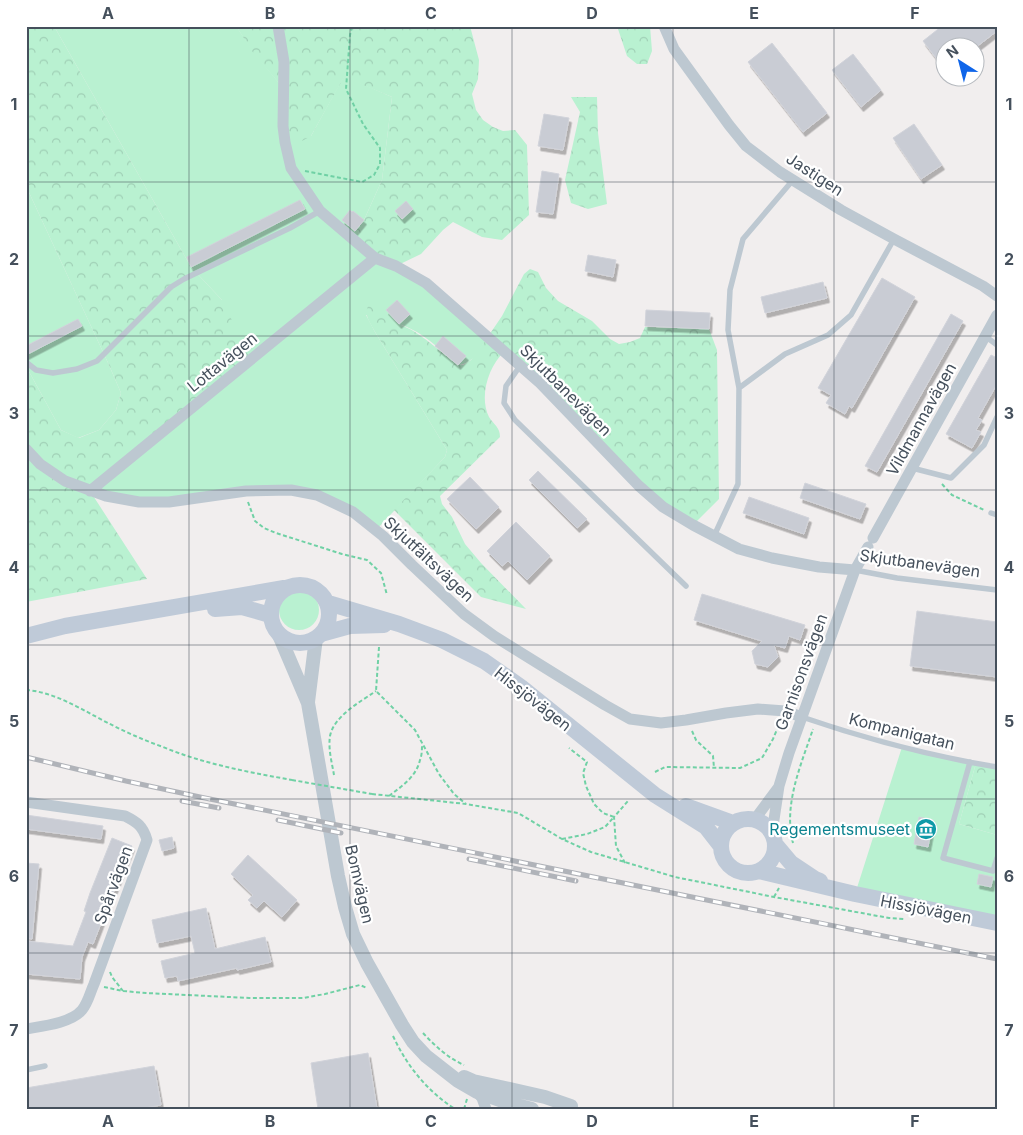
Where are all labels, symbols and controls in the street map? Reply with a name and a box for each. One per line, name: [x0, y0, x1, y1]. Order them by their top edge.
text: A: [102, 3, 114, 23]
text: B: [265, 3, 275, 23]
text: C: [425, 3, 437, 23]
text: D: [586, 3, 598, 23]
text: E: [749, 3, 759, 23]
text: F: [910, 3, 920, 23]
north arrow: [936, 38, 986, 88]
text: N: [943, 41, 961, 61]
text: 1: [11, 94, 17, 114]
text: 1: [1006, 94, 1012, 114]
street label: Jastigen: [783, 148, 847, 200]
text: 2: [9, 249, 19, 269]
text: 2: [1004, 249, 1014, 269]
street label: Lottavägen: [183, 328, 261, 396]
street label: Skjutbanevägen: [516, 340, 616, 440]
street label: Vildmannavägen: [882, 359, 960, 479]
text: 3: [9, 403, 19, 423]
text: 3: [1004, 403, 1014, 423]
street label: Skjutfältsvägen: [380, 512, 478, 606]
street label: Skjutbanevägen: [858, 545, 982, 581]
text: 4: [9, 557, 20, 577]
text: 4: [1004, 557, 1015, 577]
street label: Garnisonsvägen: [771, 611, 831, 733]
street label: Hissjövägen: [490, 663, 576, 735]
street label: Kompanigatan: [847, 708, 957, 754]
text: 5: [9, 711, 19, 731]
text: 5: [1004, 711, 1014, 731]
museum icon: Regementsmuseet: [914, 817, 938, 841]
place label: Regementsmuseet: [769, 819, 910, 839]
street label: Spårvägen: [90, 843, 136, 927]
street label: Bomvägen: [341, 843, 379, 925]
text: 6: [9, 866, 19, 886]
text: 6: [1004, 866, 1014, 886]
street label: Hissjövägen: [879, 890, 973, 928]
text: 7: [9, 1020, 19, 1040]
text: 7: [1004, 1020, 1014, 1040]
text: A: [102, 1111, 114, 1131]
text: B: [265, 1111, 275, 1131]
text: C: [425, 1111, 437, 1131]
text: D: [586, 1111, 598, 1131]
text: E: [749, 1111, 759, 1131]
text: F: [910, 1111, 920, 1131]

